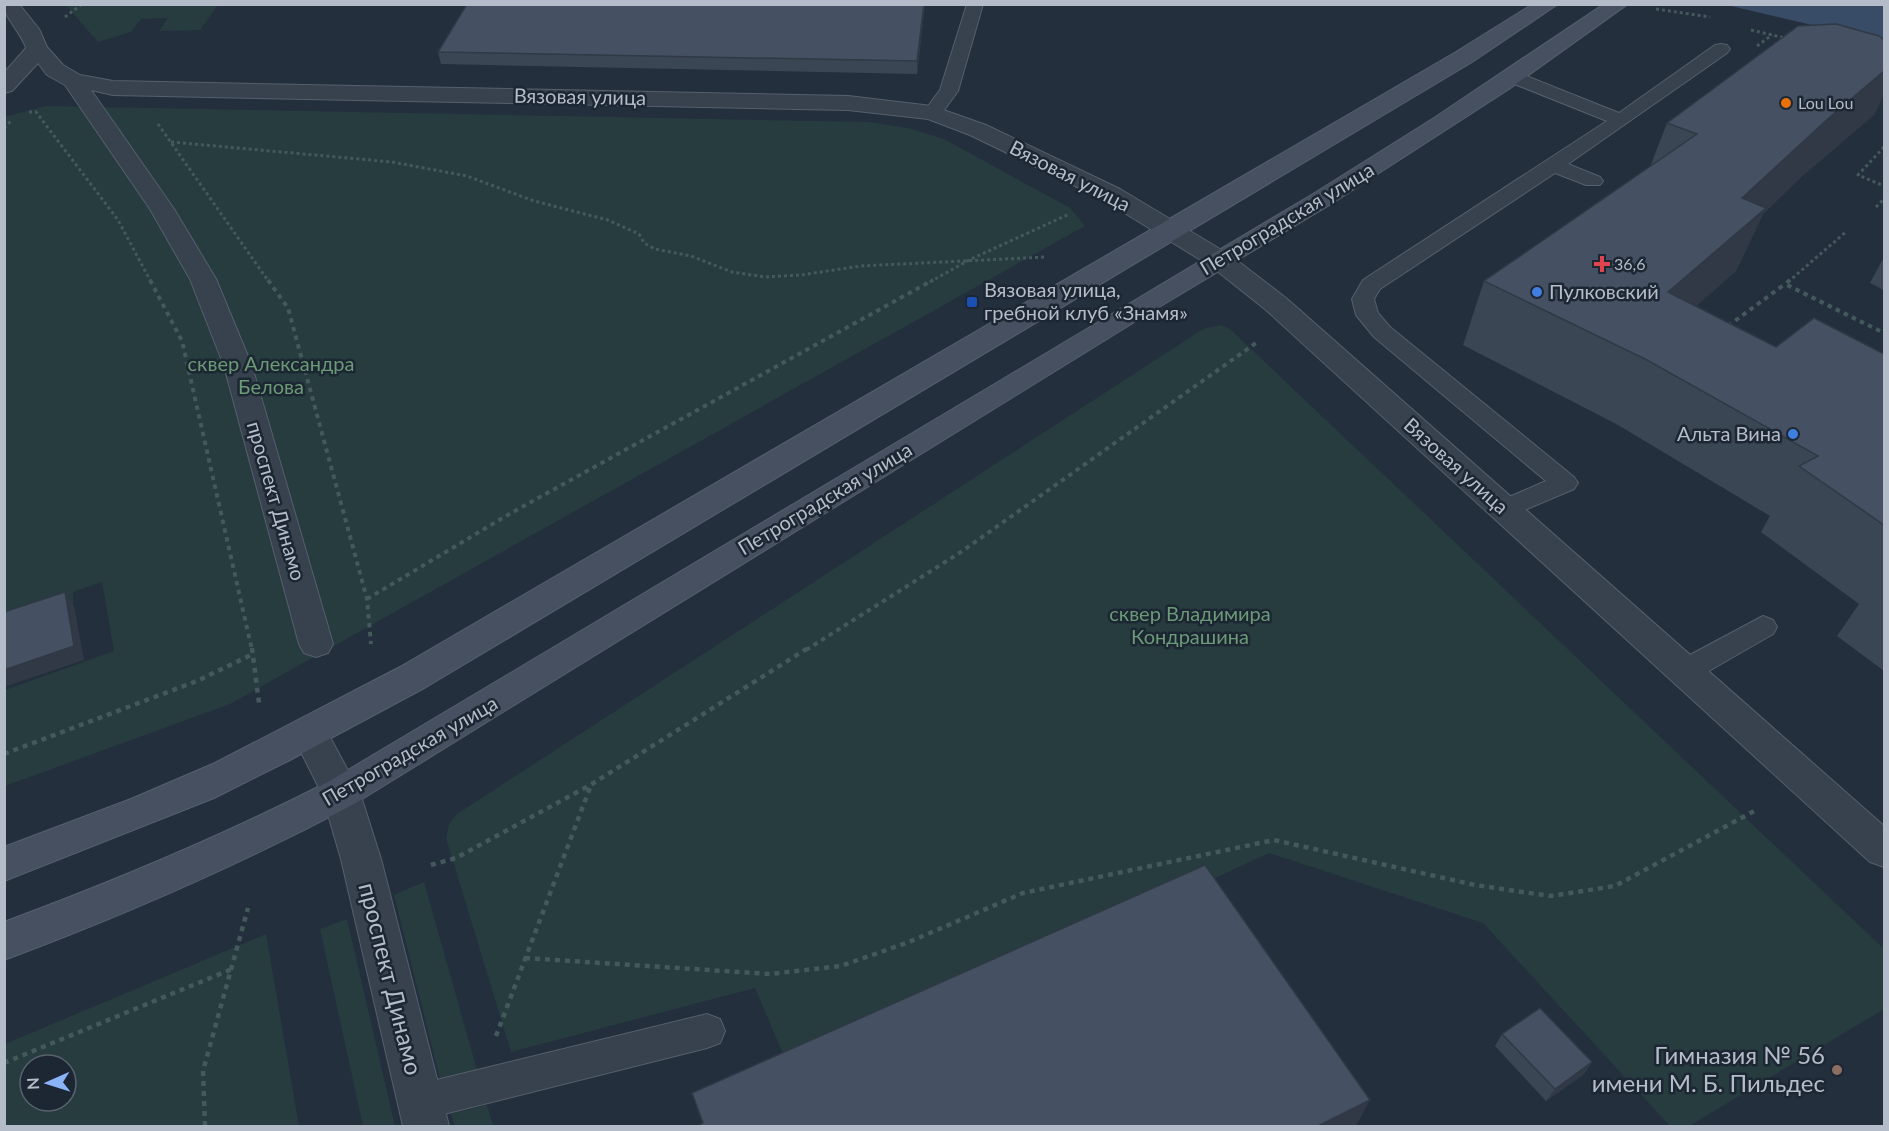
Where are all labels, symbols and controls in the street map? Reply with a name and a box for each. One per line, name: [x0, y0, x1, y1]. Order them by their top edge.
street label: Вязовая улица: [514, 83, 646, 109]
place label: Lou Lou: [1798, 93, 1853, 112]
marker: Lou Lou: [1779, 96, 1793, 110]
street label: Вязовая улица: [1006, 134, 1135, 216]
street label: Петроградская улица: [1195, 157, 1378, 280]
place label: 36,6: [1614, 254, 1645, 273]
marker: 36,6: [1595, 257, 1609, 271]
place label: Вязовая улица, гребной клуб «Знамя»: [984, 277, 1188, 324]
place label: Пулковский: [1549, 279, 1659, 303]
marker: Пулковский: [1530, 285, 1544, 299]
marker: Вязовая улица, гребной клуб «Знамя»: [965, 295, 979, 309]
park label: сквер Александра Белова: [188, 351, 354, 398]
street label: Вязовая улица: [1400, 412, 1514, 518]
street label: проспект Динамо: [243, 418, 311, 583]
place label: Альта Вина: [1677, 421, 1781, 445]
marker: Альта Вина: [1786, 427, 1800, 441]
street label: Петроградская улица: [733, 437, 916, 560]
park label: сквер Владимира Кондрашина: [1109, 601, 1271, 648]
street label: Петроградская улица: [318, 690, 501, 810]
street label: проспект Динамо: [354, 879, 429, 1078]
place label: Гимназия № 56 имени М. Б. Пильдес: [1592, 1040, 1825, 1097]
north arrow: [18, 1053, 78, 1113]
marker: Гимназия № 56 имени М. Б. Пильдес: [1830, 1063, 1844, 1077]
text: N: [23, 1077, 42, 1090]

